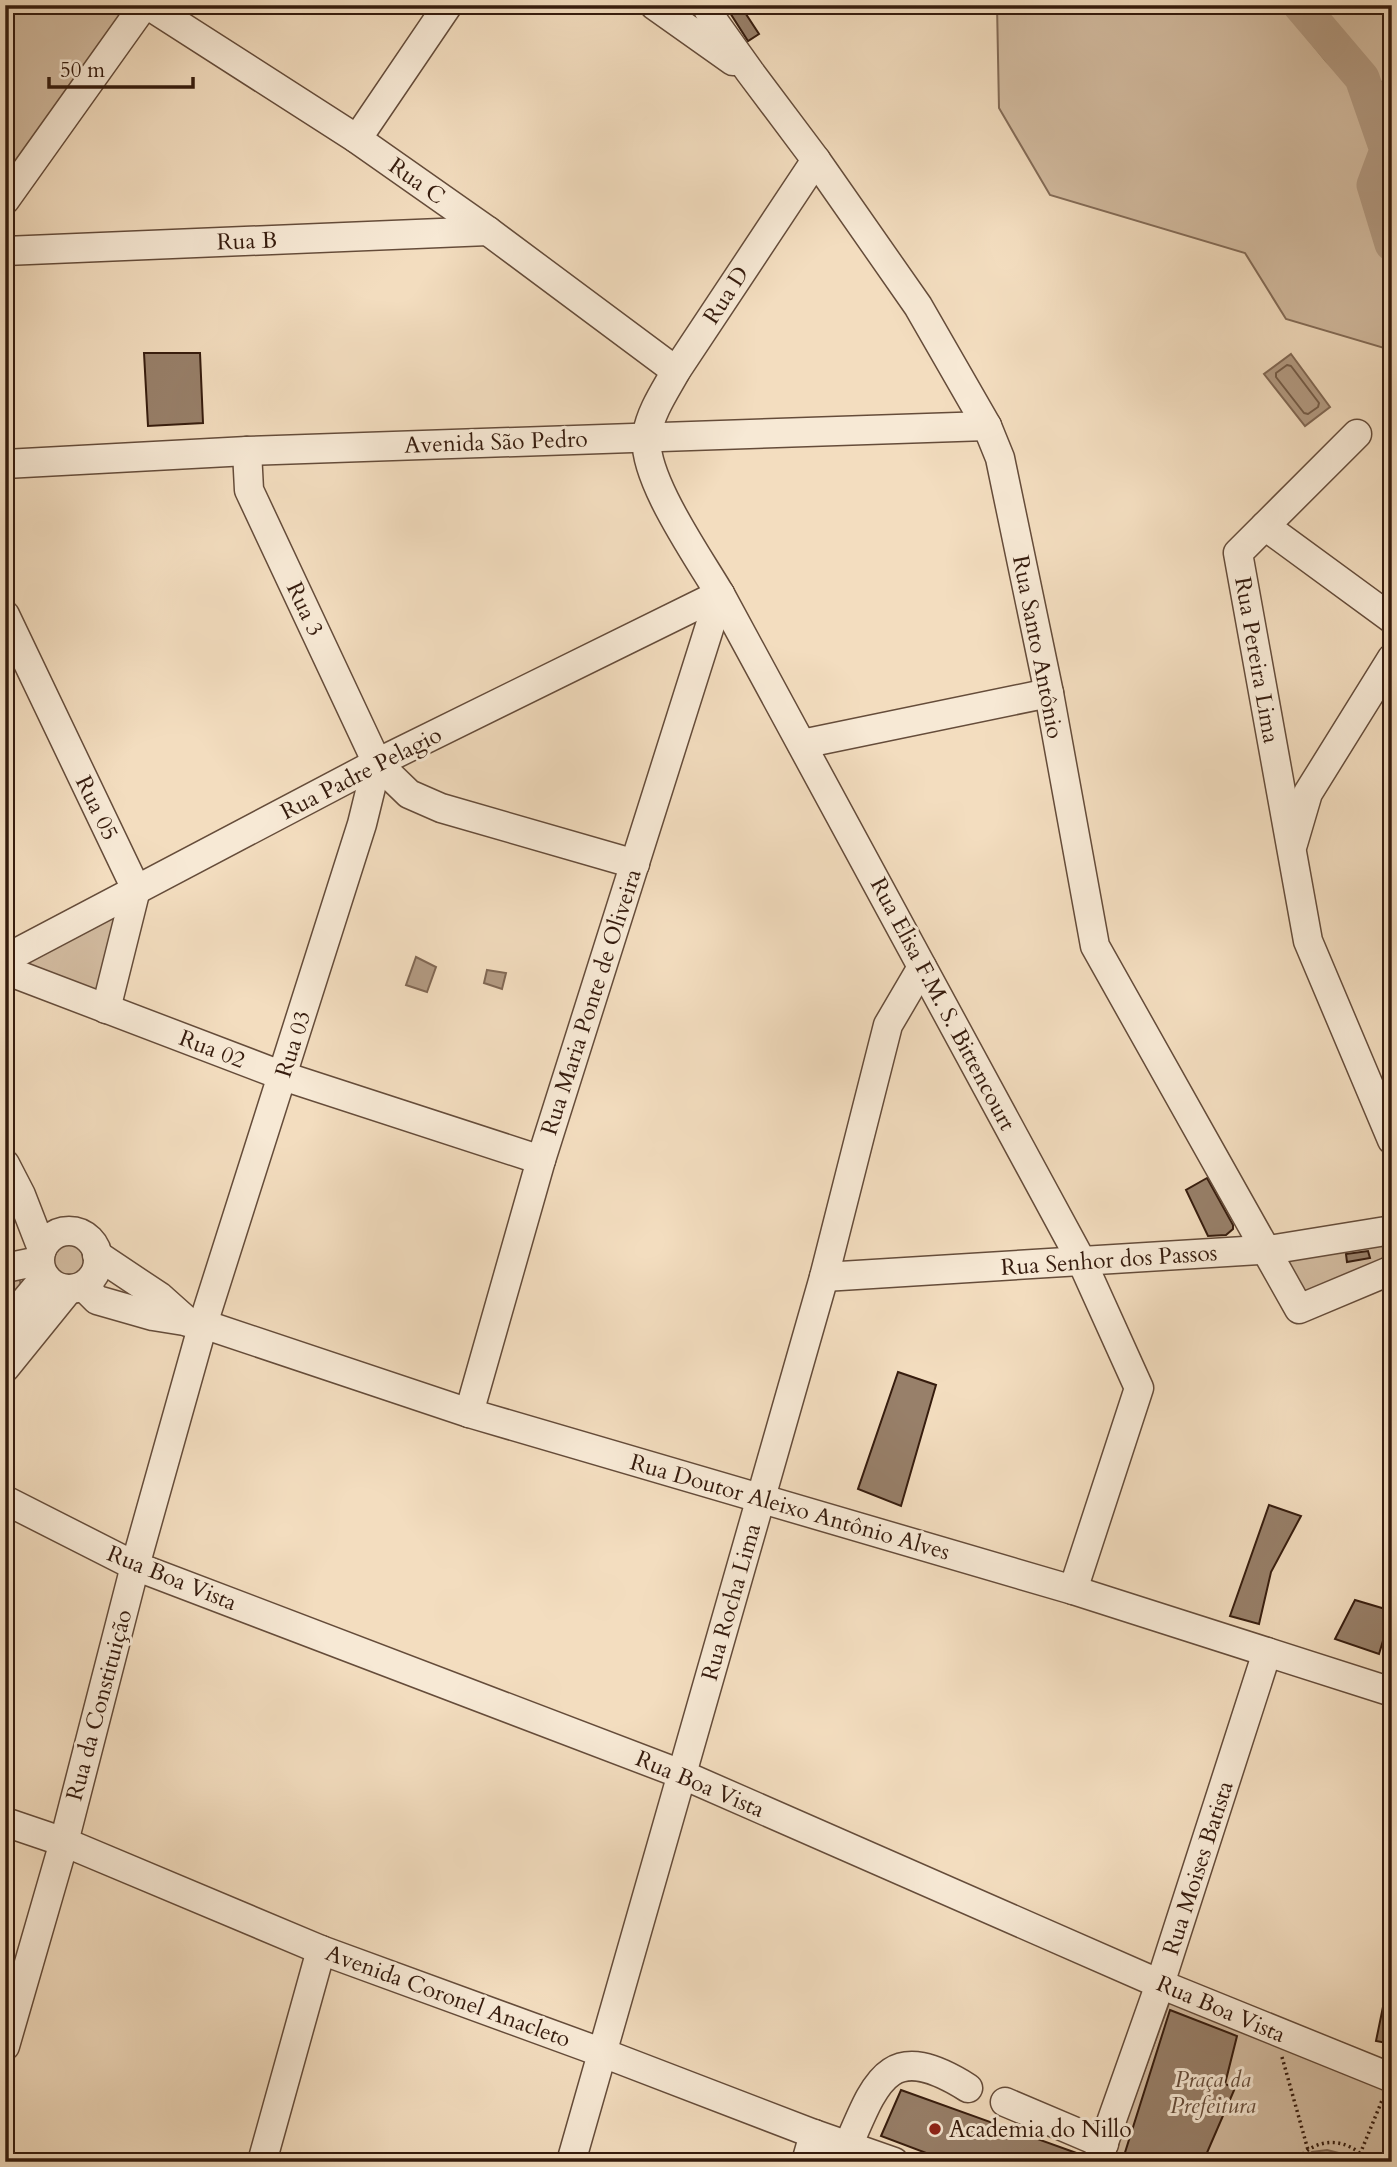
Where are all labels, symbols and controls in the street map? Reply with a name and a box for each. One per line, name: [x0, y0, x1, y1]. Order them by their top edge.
scale bar: [49, 46, 192, 90]
text: 50 m: [60, 56, 105, 85]
street label: Rua C: [383, 150, 451, 212]
street label: Rua B: [216, 224, 278, 258]
street label: Rua D: [696, 260, 756, 330]
street label: Avenida São Pedro: [404, 423, 588, 461]
street label: Rua Santo Antônio: [1005, 553, 1071, 741]
street label: Rua Pereira Lima: [1227, 574, 1287, 746]
street label: Rua 3: [279, 577, 331, 641]
street label: Rua Padre Pelagio: [275, 719, 447, 827]
street label: Rua 05: [68, 771, 126, 845]
street label: Rua Maria Ponte de Oliveira: [533, 865, 649, 1139]
street label: Rua Elisa F.M. S. Bittencourt: [863, 872, 1023, 1136]
street label: Rua 03: [268, 1007, 318, 1081]
street label: Rua 02: [175, 1022, 249, 1076]
street label: Rua Senhor dos Passos: [1000, 1237, 1218, 1283]
street label: Rua Doutor Aleixo Antônio Alves: [627, 1446, 953, 1568]
street label: Rua Rocha Lima: [694, 1520, 768, 1684]
street label: Rua Boa Vista: [103, 1538, 241, 1618]
street label: Rua da Constituição: [59, 1606, 139, 1804]
street label: Rua Boa Vista: [631, 1743, 769, 1825]
street label: Rua Moises Batista: [1155, 1777, 1241, 1959]
street label: Avenida Coronel Anacleto: [321, 1937, 575, 2055]
street label: Rua Boa Vista: [1152, 1968, 1290, 2050]
park label: Praça da Prefeitura: [1170, 2064, 1256, 2121]
place label: Academia do Nillo: [949, 2114, 1132, 2145]
marker: Academia do Nillo: [927, 2121, 943, 2137]

